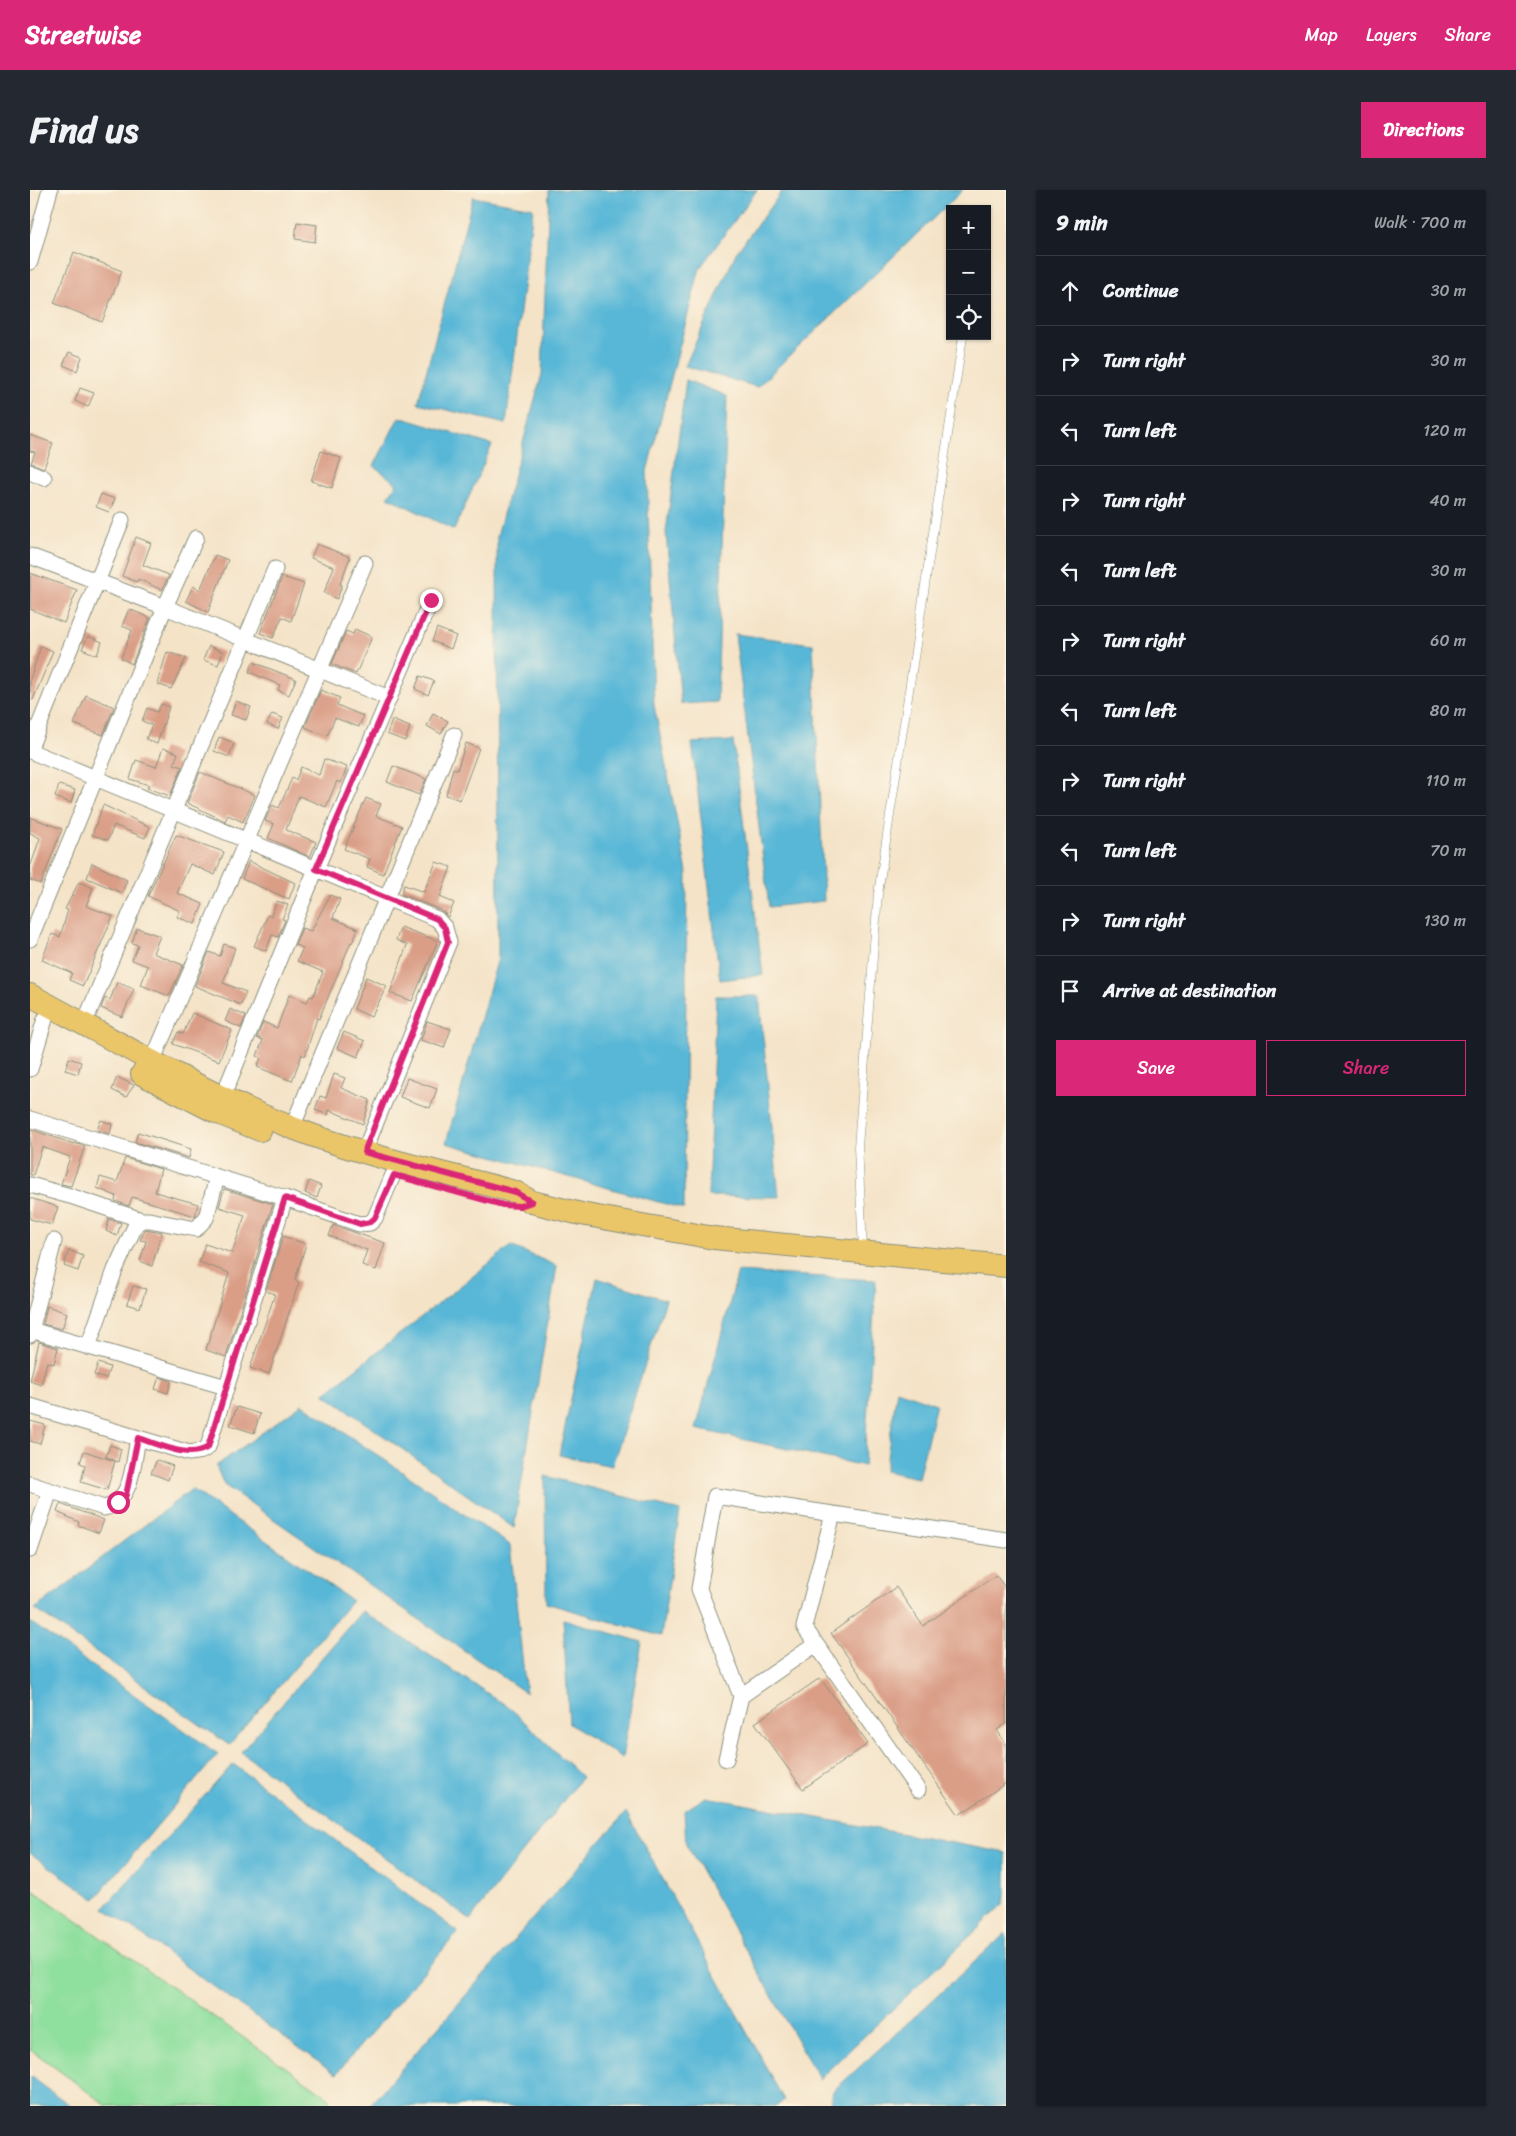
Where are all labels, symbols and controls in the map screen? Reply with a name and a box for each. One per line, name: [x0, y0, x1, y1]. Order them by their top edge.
text: Streetwise: [25, 14, 141, 56]
text: Map: [1305, 19, 1338, 51]
text: Layers: [1366, 19, 1417, 51]
text: Share: [1445, 19, 1491, 51]
text: Find us: [30, 99, 138, 161]
button: Directions: [1361, 102, 1486, 158]
text: 9 min: [1056, 204, 1108, 242]
map controls: [946, 205, 991, 340]
button: +: [946, 205, 991, 250]
text: Walk · 700 m: [1374, 208, 1466, 237]
button: −: [946, 250, 991, 295]
text: Continue: [1103, 274, 1179, 307]
text: 30 m: [1431, 276, 1466, 305]
icon: ahead: [1056, 277, 1084, 305]
button: locate: [946, 295, 991, 340]
text: Turn right: [1103, 344, 1185, 377]
text: 30 m: [1431, 346, 1466, 375]
icon: right: [1056, 347, 1084, 375]
text: Turn left: [1103, 414, 1176, 447]
text: 120 m: [1423, 416, 1466, 445]
icon: left: [1056, 417, 1084, 445]
text: Turn right: [1103, 484, 1185, 517]
text: 40 m: [1429, 486, 1466, 515]
icon: right: [1056, 487, 1084, 515]
text: Turn left: [1103, 554, 1176, 587]
text: 30 m: [1431, 556, 1466, 585]
icon: left: [1056, 557, 1084, 585]
route end: [420, 589, 443, 612]
text: Turn right: [1103, 624, 1185, 657]
text: 60 m: [1430, 626, 1466, 655]
icon: right: [1056, 627, 1084, 655]
text: Turn left: [1103, 694, 1176, 727]
text: 80 m: [1430, 696, 1466, 725]
icon: left: [1056, 697, 1084, 725]
text: Turn right: [1103, 764, 1185, 797]
text: 110 m: [1426, 766, 1466, 795]
icon: right: [1056, 767, 1084, 795]
text: Turn left: [1103, 834, 1176, 867]
text: 70 m: [1430, 836, 1466, 865]
icon: left: [1056, 837, 1084, 865]
text: Turn right: [1103, 904, 1185, 937]
text: 130 m: [1424, 906, 1466, 935]
icon: right: [1056, 907, 1084, 935]
text: Arrive at destination: [1103, 974, 1276, 1007]
icon: arrive: [1056, 977, 1084, 1005]
button: Save: [1056, 1040, 1256, 1096]
button: Share: [1266, 1040, 1466, 1096]
route start: [107, 1491, 130, 1514]

